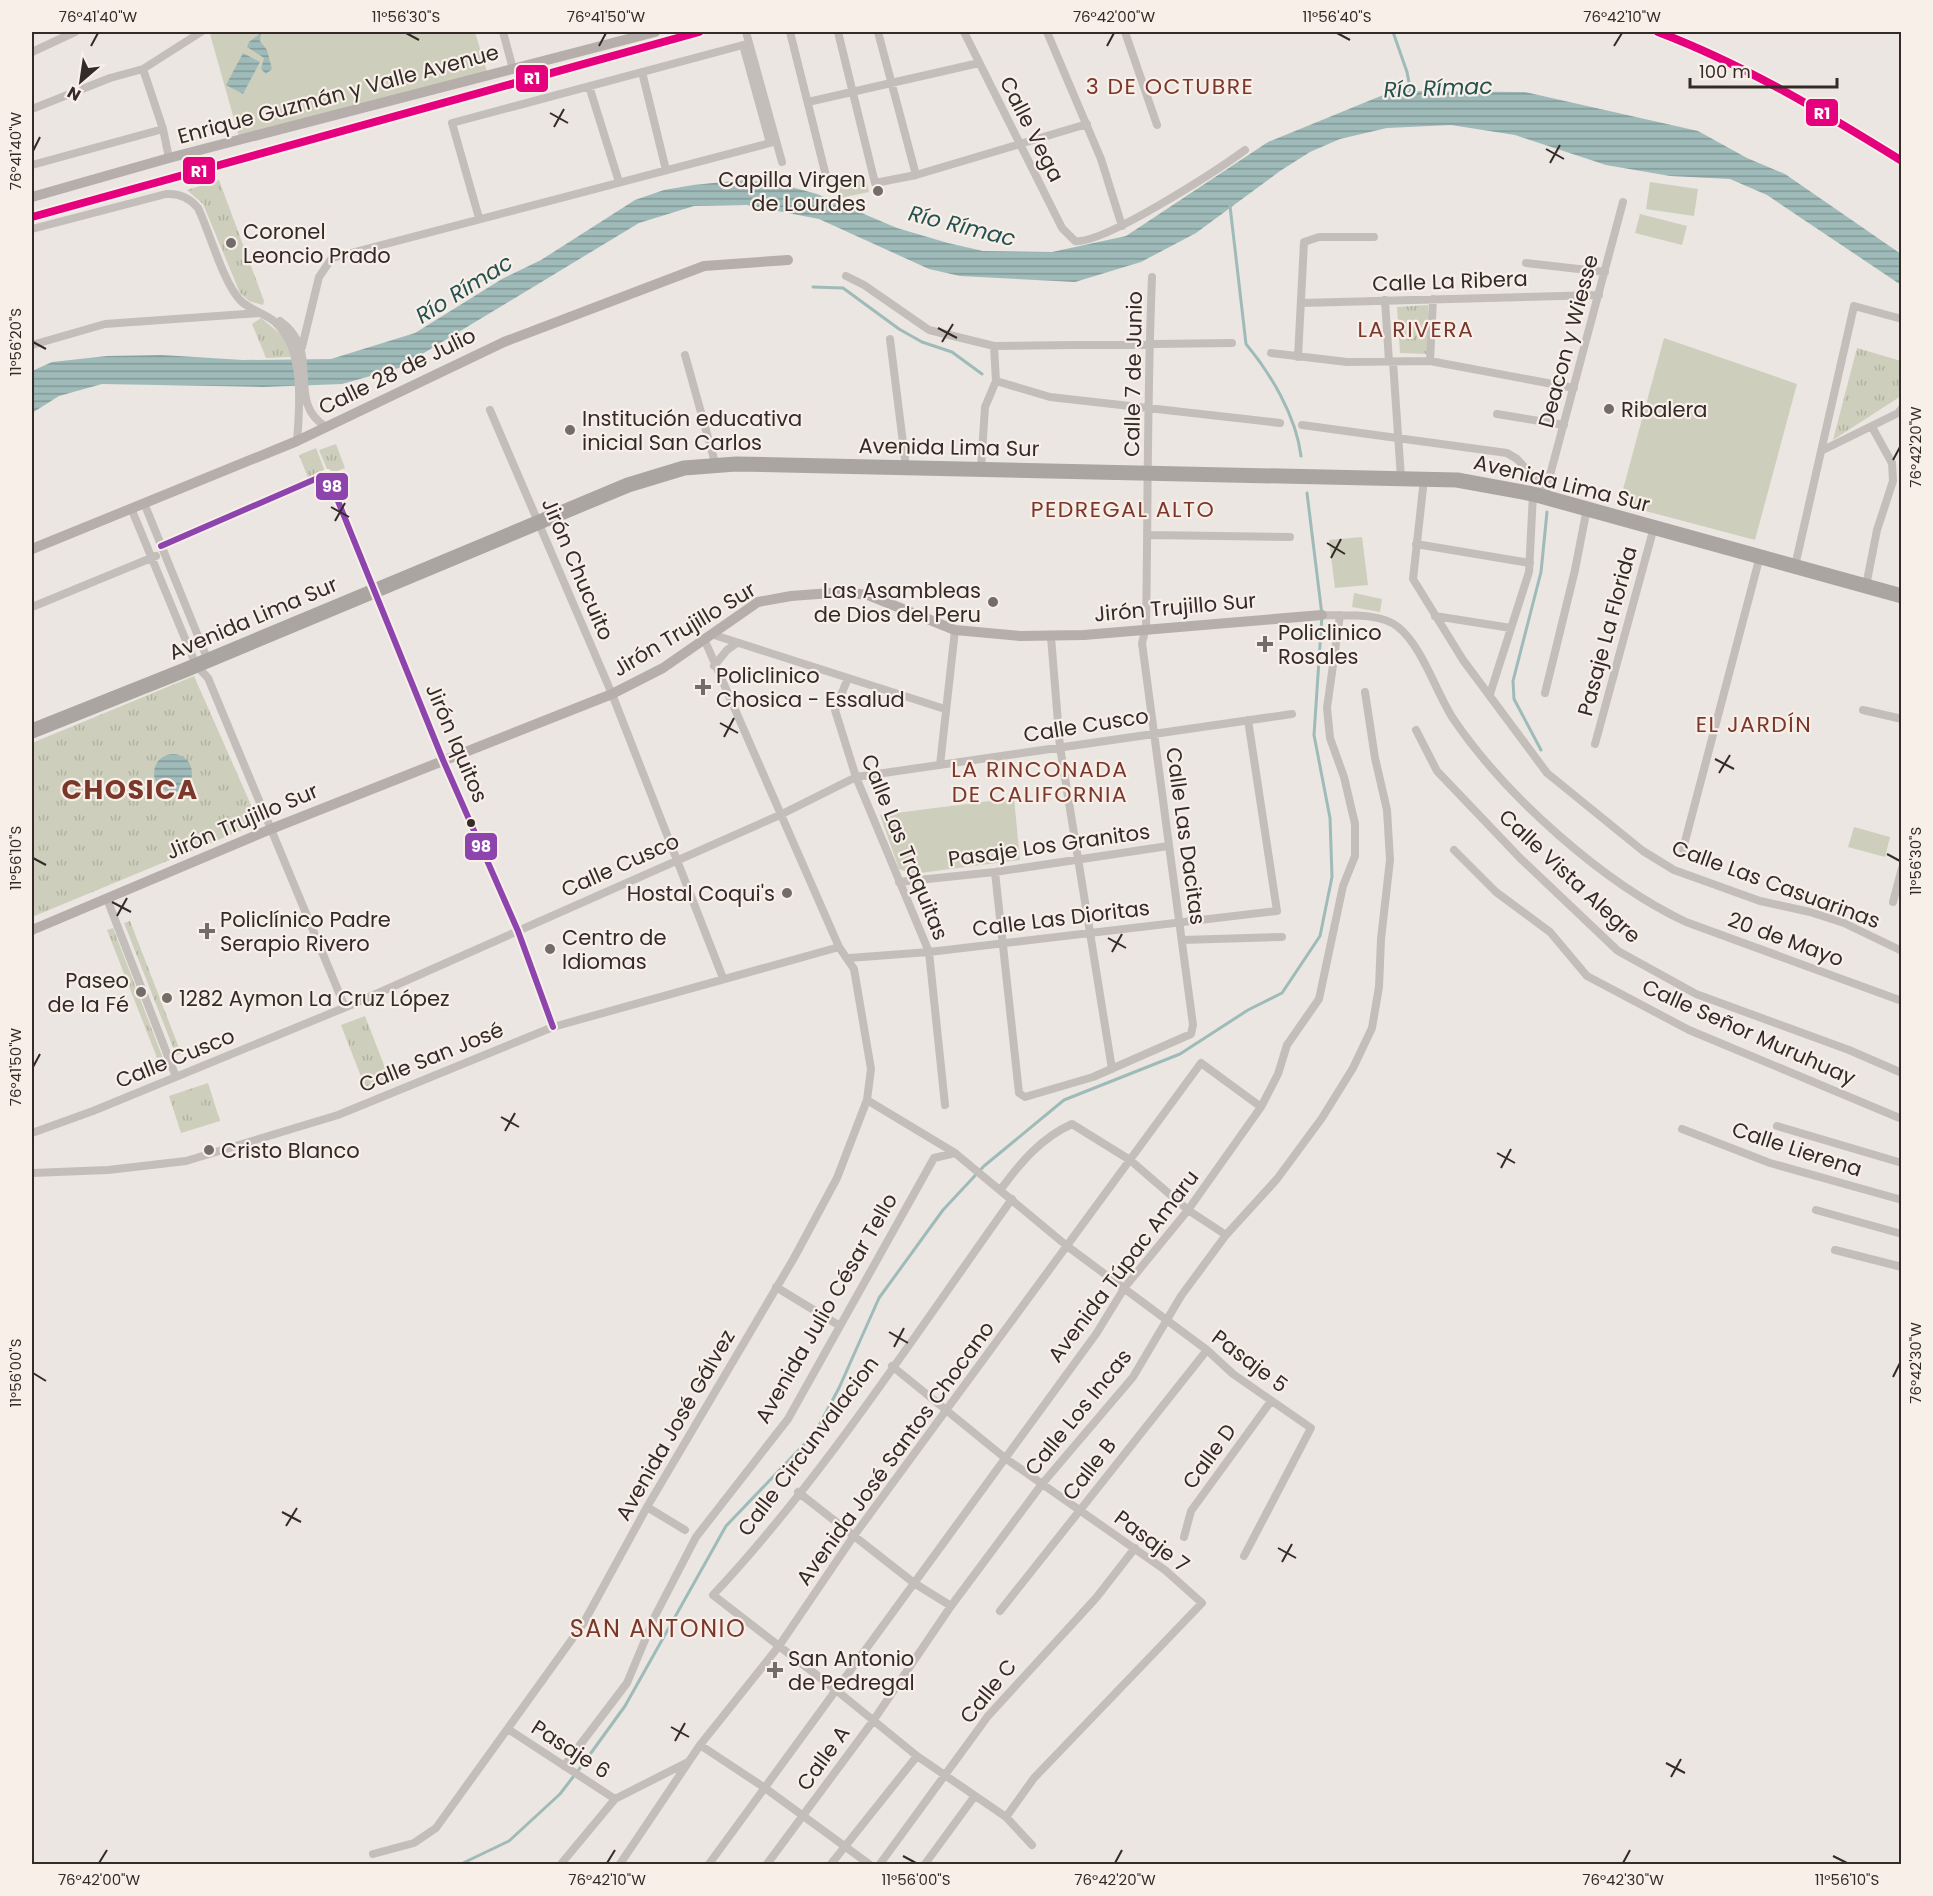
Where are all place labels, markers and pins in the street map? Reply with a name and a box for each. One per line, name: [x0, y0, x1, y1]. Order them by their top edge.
place label: Capilla Virgen de Lourdes: [718, 165, 866, 218]
marker: Capilla Virgen de Lourdes: [871, 184, 885, 198]
place label: Coronel Leoncio Prado: [243, 217, 391, 270]
marker: Coronel Leoncio Prado: [224, 236, 238, 250]
place label: Ribalera: [1621, 395, 1708, 424]
marker: Ribalera: [1602, 402, 1616, 416]
place label: Institución educativa inicial San Carlos: [582, 404, 802, 457]
marker: Institución educativa inicial San Carlos: [563, 423, 577, 437]
place label: Las Asambleas de Dios del Peru: [814, 576, 981, 629]
marker: Las Asambleas de Dios del Peru: [986, 595, 1000, 609]
place label: Policlinico Rosales: [1278, 618, 1382, 671]
marker: Policlinico Rosales: [1256, 635, 1274, 653]
place label: Policlinico Chosica - Essalud: [716, 661, 905, 714]
marker: Policlinico Chosica - Essalud: [694, 678, 712, 696]
unlabelled marker: [465, 817, 477, 829]
place label: Hostal Coqui's: [627, 879, 775, 908]
marker: Hostal Coqui's: [780, 886, 794, 900]
place label: Policlínico Padre Serapio Rivero: [220, 905, 391, 958]
marker: Policlínico Padre Serapio Rivero: [198, 922, 216, 940]
place label: Centro de Idiomas: [562, 923, 666, 976]
marker: Centro de Idiomas: [543, 942, 557, 956]
place label: Paseo de la Fé: [48, 966, 129, 1019]
place label: 1282 Aymon La Cruz López: [179, 984, 450, 1013]
marker: Paseo de la Fé: [134, 985, 148, 999]
marker: 1282 Aymon La Cruz López: [160, 991, 174, 1005]
place label: Cristo Blanco: [221, 1136, 360, 1165]
marker: Cristo Blanco: [202, 1143, 216, 1157]
place label: San Antonio de Pedregal: [788, 1644, 915, 1697]
marker: San Antonio de Pedregal: [766, 1661, 784, 1679]

